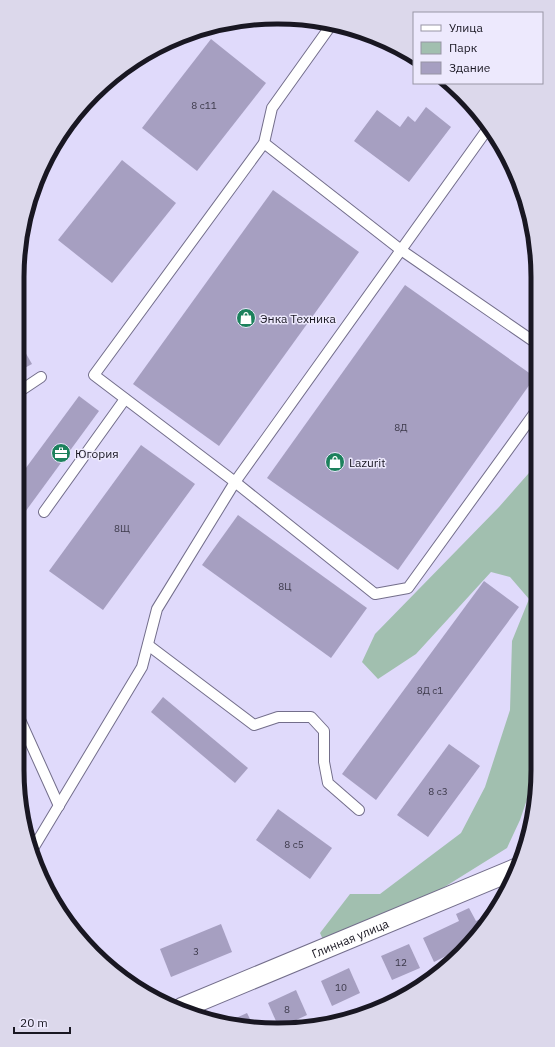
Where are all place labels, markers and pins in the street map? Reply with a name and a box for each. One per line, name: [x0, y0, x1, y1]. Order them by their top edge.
shop icon: Энка Техника: [235, 307, 257, 329]
place label: Энка Техника: [260, 311, 337, 326]
office icon: Югория: [50, 442, 72, 464]
place label: Югория: [75, 446, 119, 461]
shop icon: Lazurit: [324, 451, 346, 473]
place label: Lazurit: [349, 455, 385, 470]

